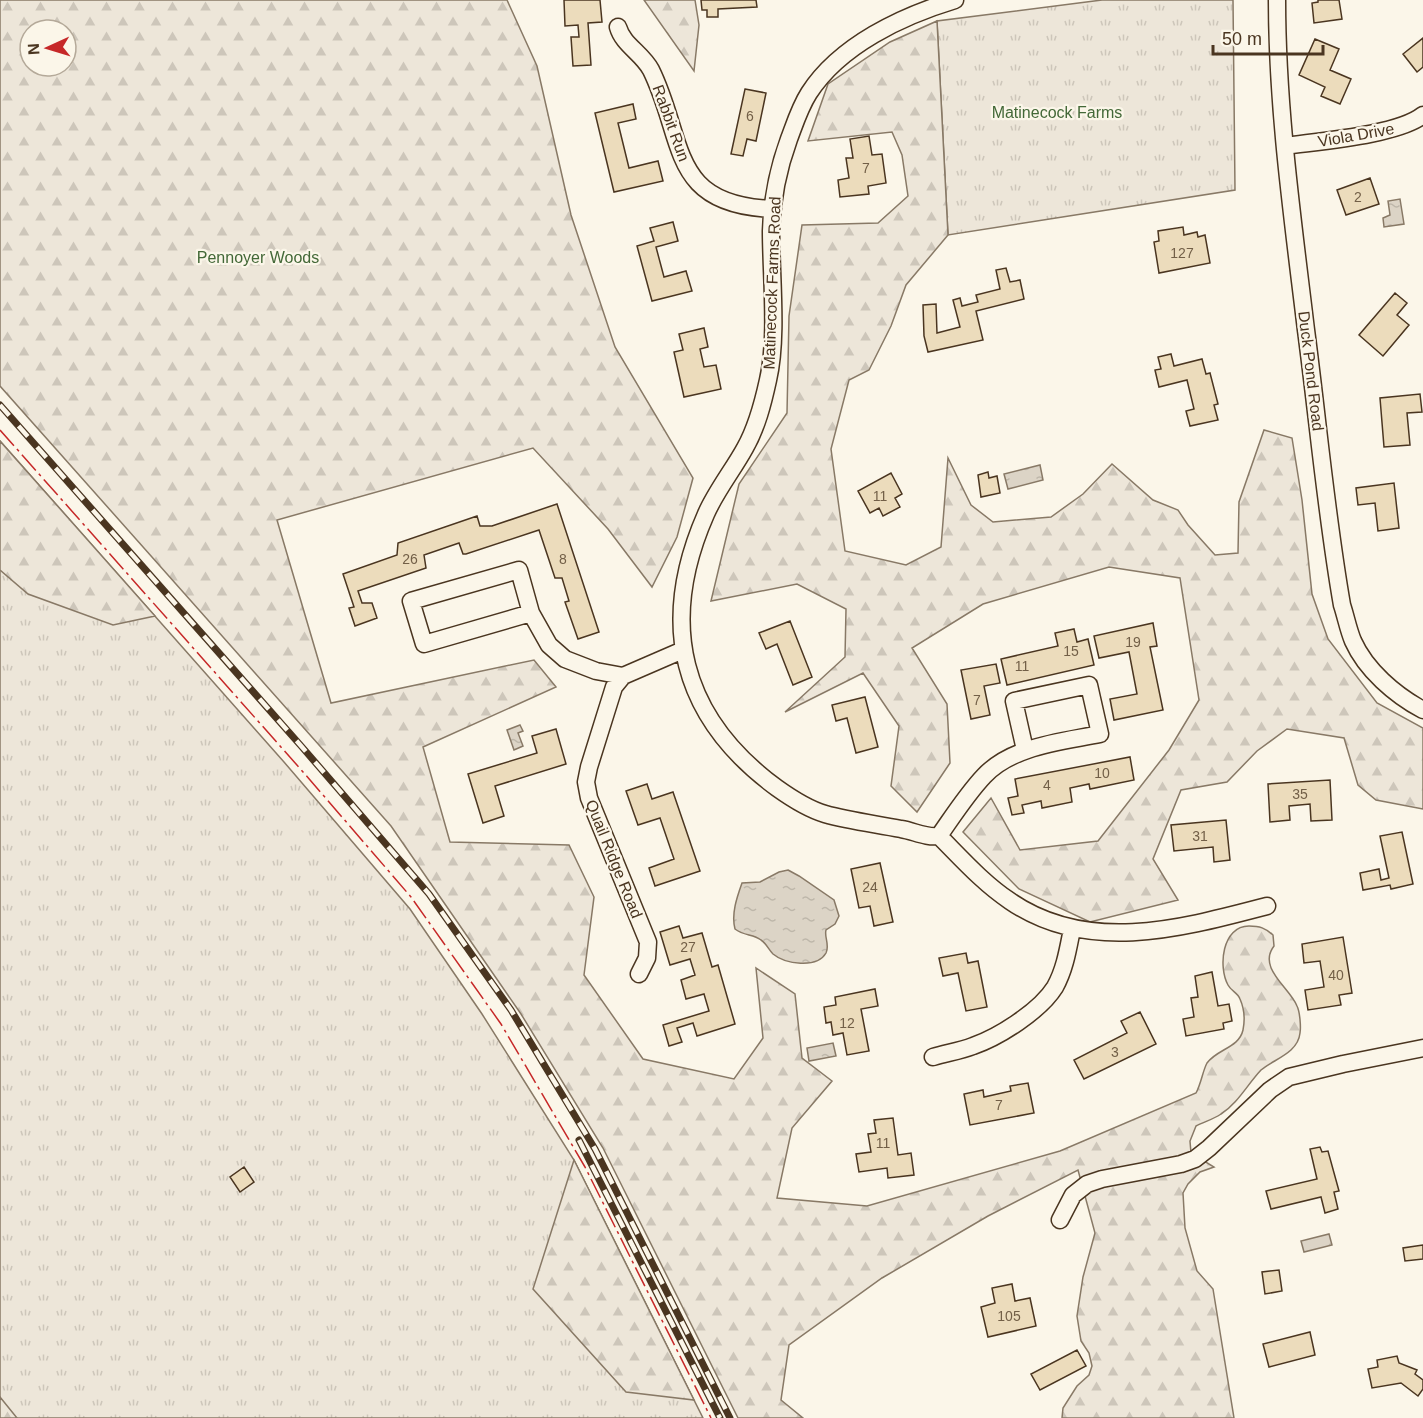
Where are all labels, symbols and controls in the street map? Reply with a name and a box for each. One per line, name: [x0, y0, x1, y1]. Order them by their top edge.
north arrow: [18, 18, 78, 78]
scale bar: [1213, 18, 1322, 56]
text: 50 m: [1222, 29, 1262, 49]
text: N: [25, 43, 42, 55]
street label: Rabbit Run: [649, 82, 693, 164]
park label: Matinecock Farms: [992, 104, 1122, 121]
house number: 6: [746, 108, 754, 124]
street label: Viola Drive: [1317, 120, 1396, 150]
house number: 7: [862, 160, 870, 176]
house number: 2: [1354, 189, 1362, 205]
street label: Matinecock Farms Road: [760, 196, 784, 370]
house number: 127: [1170, 245, 1194, 261]
park label: Pennoyer Woods: [197, 249, 319, 266]
street label: Duck Pond Road: [1295, 310, 1327, 432]
house number: 11: [873, 488, 887, 504]
house number: 26: [402, 551, 418, 567]
house number: 8: [559, 551, 567, 567]
house number: 19: [1125, 634, 1141, 650]
house number: 15: [1063, 643, 1079, 659]
house number: 11: [1015, 658, 1029, 674]
house number: 7: [973, 692, 981, 708]
house number: 10: [1094, 765, 1110, 781]
house number: 4: [1043, 777, 1051, 793]
house number: 35: [1292, 786, 1308, 802]
street label: Quail Ridge Road: [582, 797, 646, 921]
house number: 31: [1192, 828, 1208, 844]
house number: 24: [862, 879, 878, 895]
house number: 27: [680, 939, 696, 955]
house number: 40: [1328, 967, 1344, 983]
house number: 12: [839, 1015, 855, 1031]
house number: 3: [1111, 1044, 1119, 1060]
house number: 7: [995, 1097, 1003, 1113]
house number: 11: [876, 1135, 890, 1151]
house number: 105: [997, 1308, 1021, 1324]

